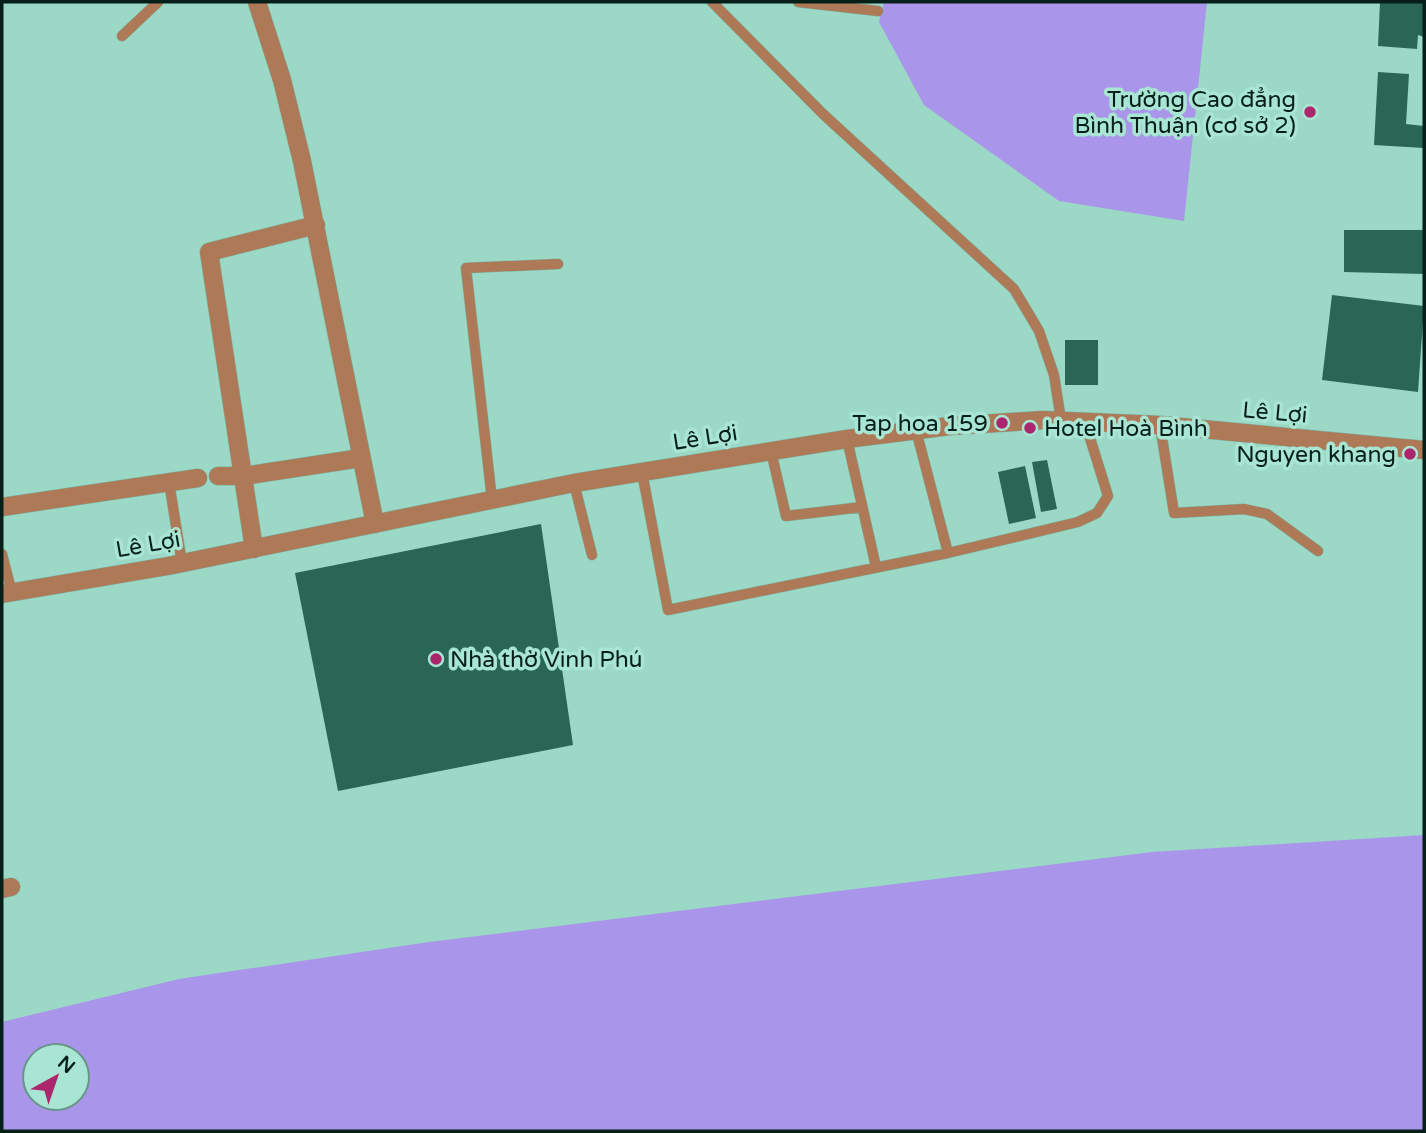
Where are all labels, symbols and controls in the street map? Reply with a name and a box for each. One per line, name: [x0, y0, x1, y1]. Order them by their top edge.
place label: Trường Cao đẳng Bình Thuận (cơ sở 2): [1075, 86, 1296, 140]
marker: Trường Cao đẳng Bình Thuận (cơ sở 2): [1302, 104, 1318, 120]
street label: Lê Lợi: [1241, 396, 1309, 430]
place label: Tap hoa 159: [852, 410, 988, 438]
marker: Tap hoa 159: [994, 415, 1010, 431]
place label: Hotel Hoà Bình: [1044, 415, 1208, 443]
street label: Lê Lợi: [671, 419, 740, 457]
marker: Hotel Hoà Bình: [1022, 420, 1038, 436]
place label: Nguyen khang: [1236, 441, 1396, 469]
marker: Nguyen khang: [1402, 446, 1418, 462]
street label: Lê Lợi: [114, 526, 183, 564]
place label: Nhà thờ Vinh Phú: [450, 646, 643, 674]
marker: Nhà thờ Vinh Phú: [428, 651, 444, 667]
north arrow: [21, 1042, 91, 1112]
text: N: [53, 1051, 79, 1078]

